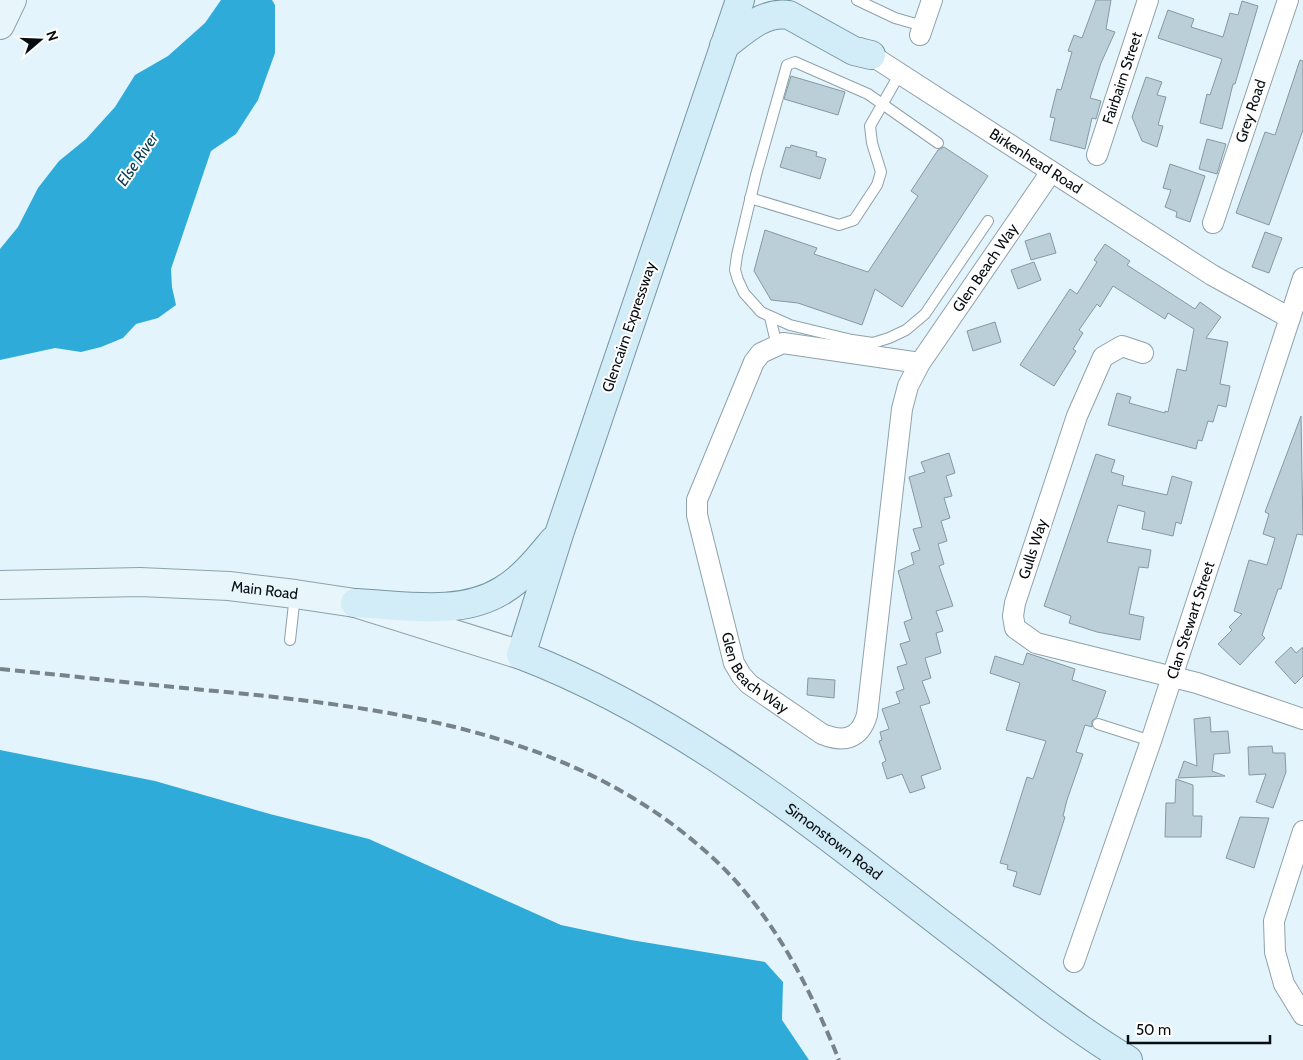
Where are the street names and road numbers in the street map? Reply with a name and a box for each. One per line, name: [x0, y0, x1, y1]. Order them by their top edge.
street label: Fairbairn Street: [1099, 30, 1146, 126]
street label: Grey Road: [1232, 77, 1270, 145]
street label: Birkenhead Road: [986, 125, 1085, 198]
street label: Glen Beach Way: [949, 220, 1022, 315]
street label: Glencairn Expressway: [598, 259, 660, 395]
street label: Gulls Way: [1015, 516, 1051, 582]
street label: Clan Stewart Street: [1163, 559, 1218, 682]
street label: Main Road: [230, 577, 299, 603]
street label: Glen Beach Way: [718, 630, 792, 718]
street label: Simonstown Road: [782, 799, 886, 884]

